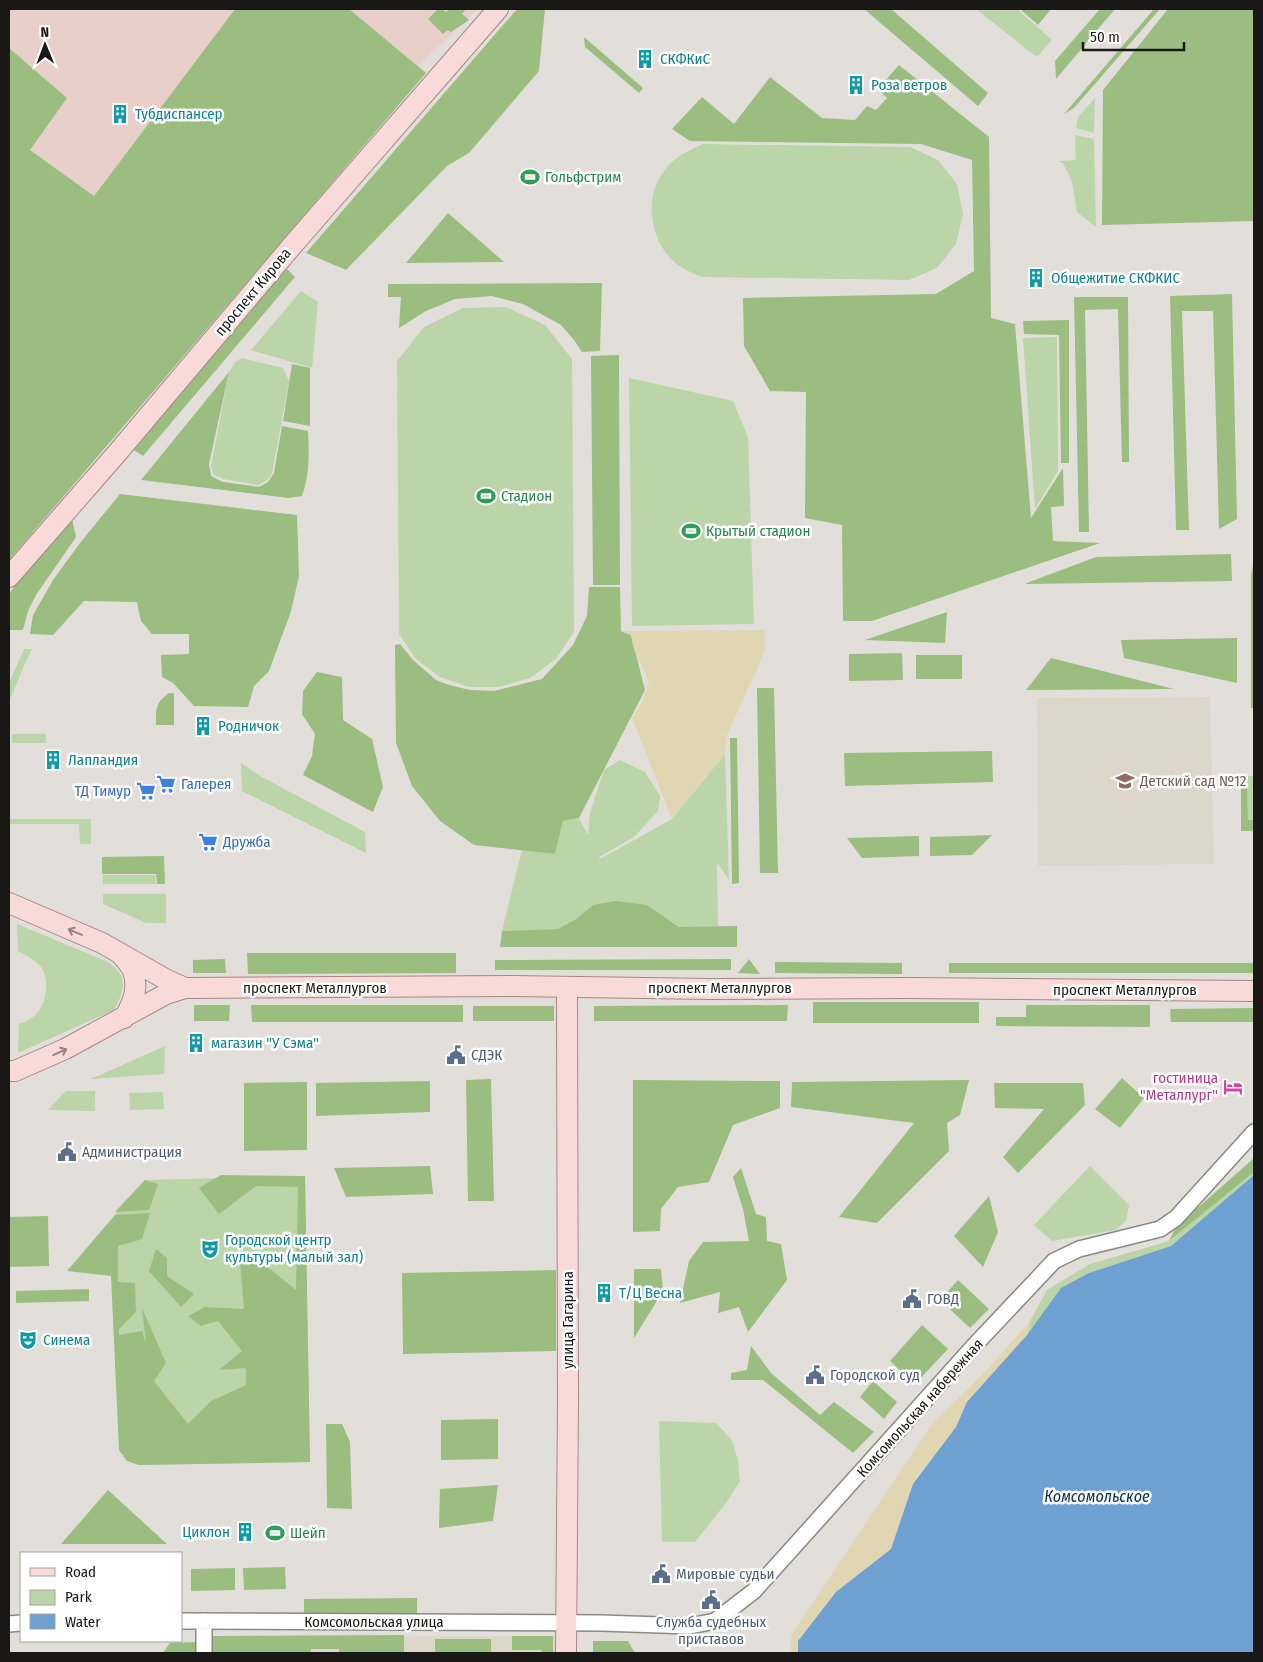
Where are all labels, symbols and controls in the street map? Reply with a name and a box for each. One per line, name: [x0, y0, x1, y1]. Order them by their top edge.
north arrow: [20, 20, 70, 70]
scale bar: [1083, 20, 1184, 52]
text: N: [40, 24, 49, 41]
text: 50 m: [1090, 28, 1120, 46]
building icon: СКФКиС: [634, 48, 656, 70]
place label: СКФКиС: [660, 50, 711, 68]
building icon: Роза ветров: [845, 74, 867, 96]
place label: Роза ветров: [871, 76, 947, 94]
building icon: Тубдиспансер: [109, 103, 131, 125]
place label: Тубдиспансер: [135, 105, 223, 123]
sports icon: Гольфстрим: [519, 166, 541, 188]
place label: Гольфстрим: [545, 168, 622, 186]
street label: проспект Кирова: [211, 244, 295, 340]
building icon: Общежитие СКФКИС: [1025, 267, 1047, 289]
place label: Общежитие СКФКИС: [1051, 269, 1180, 287]
sports icon: Стадион: [475, 485, 497, 507]
place label: Стадион: [501, 487, 552, 505]
sports icon: Крытый стадион: [680, 520, 702, 542]
place label: Крытый стадион: [706, 522, 810, 540]
building icon: Родничок: [192, 715, 214, 737]
place label: Родничок: [218, 717, 279, 735]
building icon: Лапландия: [42, 749, 64, 771]
place label: Лапландия: [68, 751, 138, 769]
school or university icon: Детский сад №12: [1114, 770, 1136, 792]
place label: Детский сад №12: [1139, 772, 1247, 790]
supermarket icon: Галерея: [155, 773, 177, 795]
place label: Галерея: [181, 775, 232, 793]
supermarket icon: ТД Тимур: [135, 780, 157, 802]
place label: ТД Тимур: [74, 782, 131, 800]
supermarket icon: Дружба: [197, 831, 219, 853]
place label: Дружба: [222, 833, 271, 851]
one-way arrow: [68, 926, 83, 936]
street label: проспект Металлургов: [243, 979, 387, 997]
street label: проспект Металлургов: [648, 979, 792, 997]
street label: проспект Металлургов: [1053, 981, 1197, 999]
building icon: магазин "У Сэма": [185, 1032, 207, 1054]
place label: магазин "У Сэма": [211, 1034, 319, 1052]
public building icon: СДЭК: [445, 1044, 467, 1066]
one-way arrow: [52, 1046, 67, 1056]
place label: СДЭК: [471, 1046, 502, 1064]
place label: гостиница "Металлург": [1140, 1069, 1218, 1104]
hotel icon: гостиница "Металлург": [1222, 1076, 1244, 1098]
public building icon: Администрация: [56, 1141, 78, 1163]
place label: Администрация: [82, 1143, 182, 1161]
place label: Городской центр культуры (малый зал): [225, 1231, 363, 1266]
theatre icon: Городской центр культуры (малый зал): [199, 1238, 221, 1260]
street label: улица Гагарина: [559, 1271, 577, 1369]
building icon: Т/Ц Весна: [593, 1282, 615, 1304]
place label: Т/Ц Весна: [619, 1284, 682, 1302]
public building icon: ГОВД: [901, 1288, 923, 1310]
place label: ГОВД: [927, 1290, 959, 1308]
theatre icon: Синема: [17, 1329, 39, 1351]
place label: Синема: [43, 1331, 90, 1349]
street label: Комсомольская набережная: [853, 1335, 987, 1481]
public building icon: Городской суд: [804, 1364, 826, 1386]
place label: Городской суд: [830, 1366, 920, 1384]
water label: Комсомольское: [1044, 1487, 1150, 1506]
building icon: Циклон: [234, 1521, 256, 1543]
sports icon: Шейп: [264, 1522, 286, 1544]
place label: Циклон: [182, 1523, 230, 1541]
place label: Шейп: [290, 1524, 326, 1542]
legend: [20, 1552, 182, 1642]
text: Road: [65, 1563, 96, 1581]
public building icon: Мировые судьи: [650, 1563, 672, 1585]
place label: Мировые судьи: [676, 1565, 775, 1583]
text: Park: [65, 1588, 92, 1606]
public building icon: Служба судебных приставов: [700, 1589, 722, 1611]
text: Water: [65, 1613, 101, 1631]
street label: Комсомольская улица: [304, 1613, 444, 1631]
place label: Служба судебных приставов: [656, 1613, 767, 1648]

